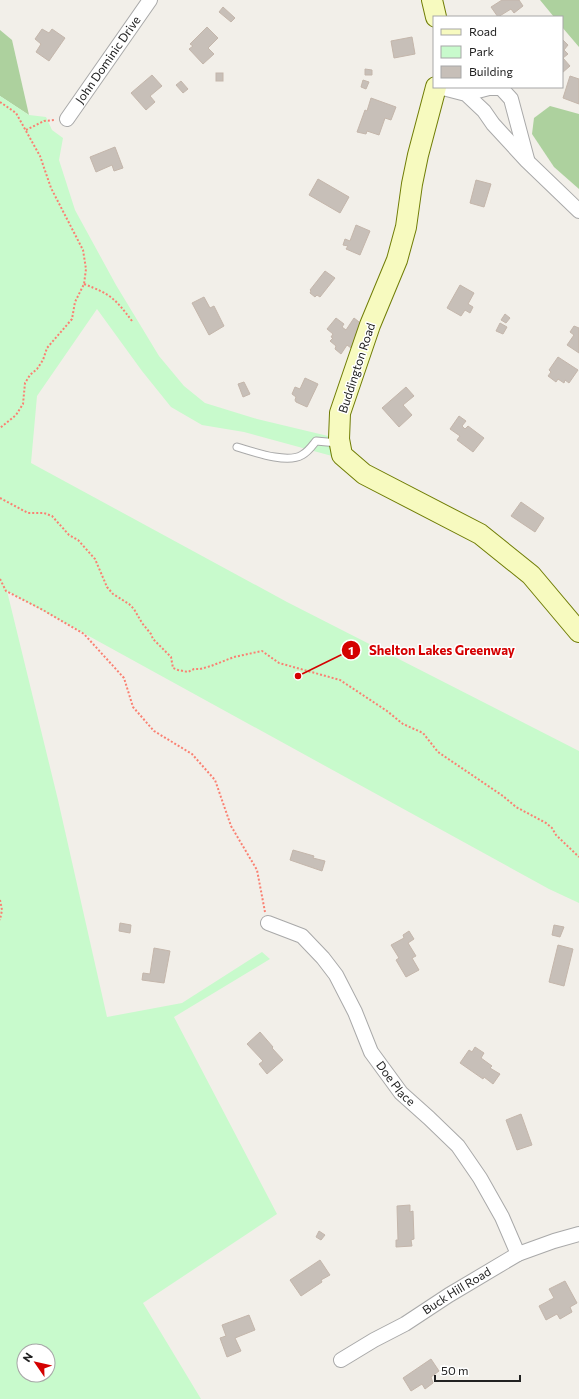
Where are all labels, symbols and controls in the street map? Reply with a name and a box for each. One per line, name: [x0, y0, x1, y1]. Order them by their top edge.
street label: John Dominic Drive: [72, 13, 143, 106]
legend: [433, 16, 563, 88]
text: Road: [469, 24, 497, 38]
text: Park: [469, 44, 495, 58]
text: Building: [469, 64, 513, 78]
street label: Buddington Road: [335, 321, 377, 415]
callout: Shelton Lakes Greenway: [341, 638, 523, 663]
text: Shelton Lakes Greenway: [369, 642, 515, 658]
text: 1: [348, 643, 354, 657]
street label: Doe Place: [374, 1058, 418, 1108]
street label: Buck Hill Road: [419, 1264, 493, 1317]
north arrow: [16, 1343, 56, 1383]
text: N: [20, 1350, 35, 1364]
scale bar: [435, 1357, 520, 1383]
text: 50 m: [441, 1363, 469, 1377]

